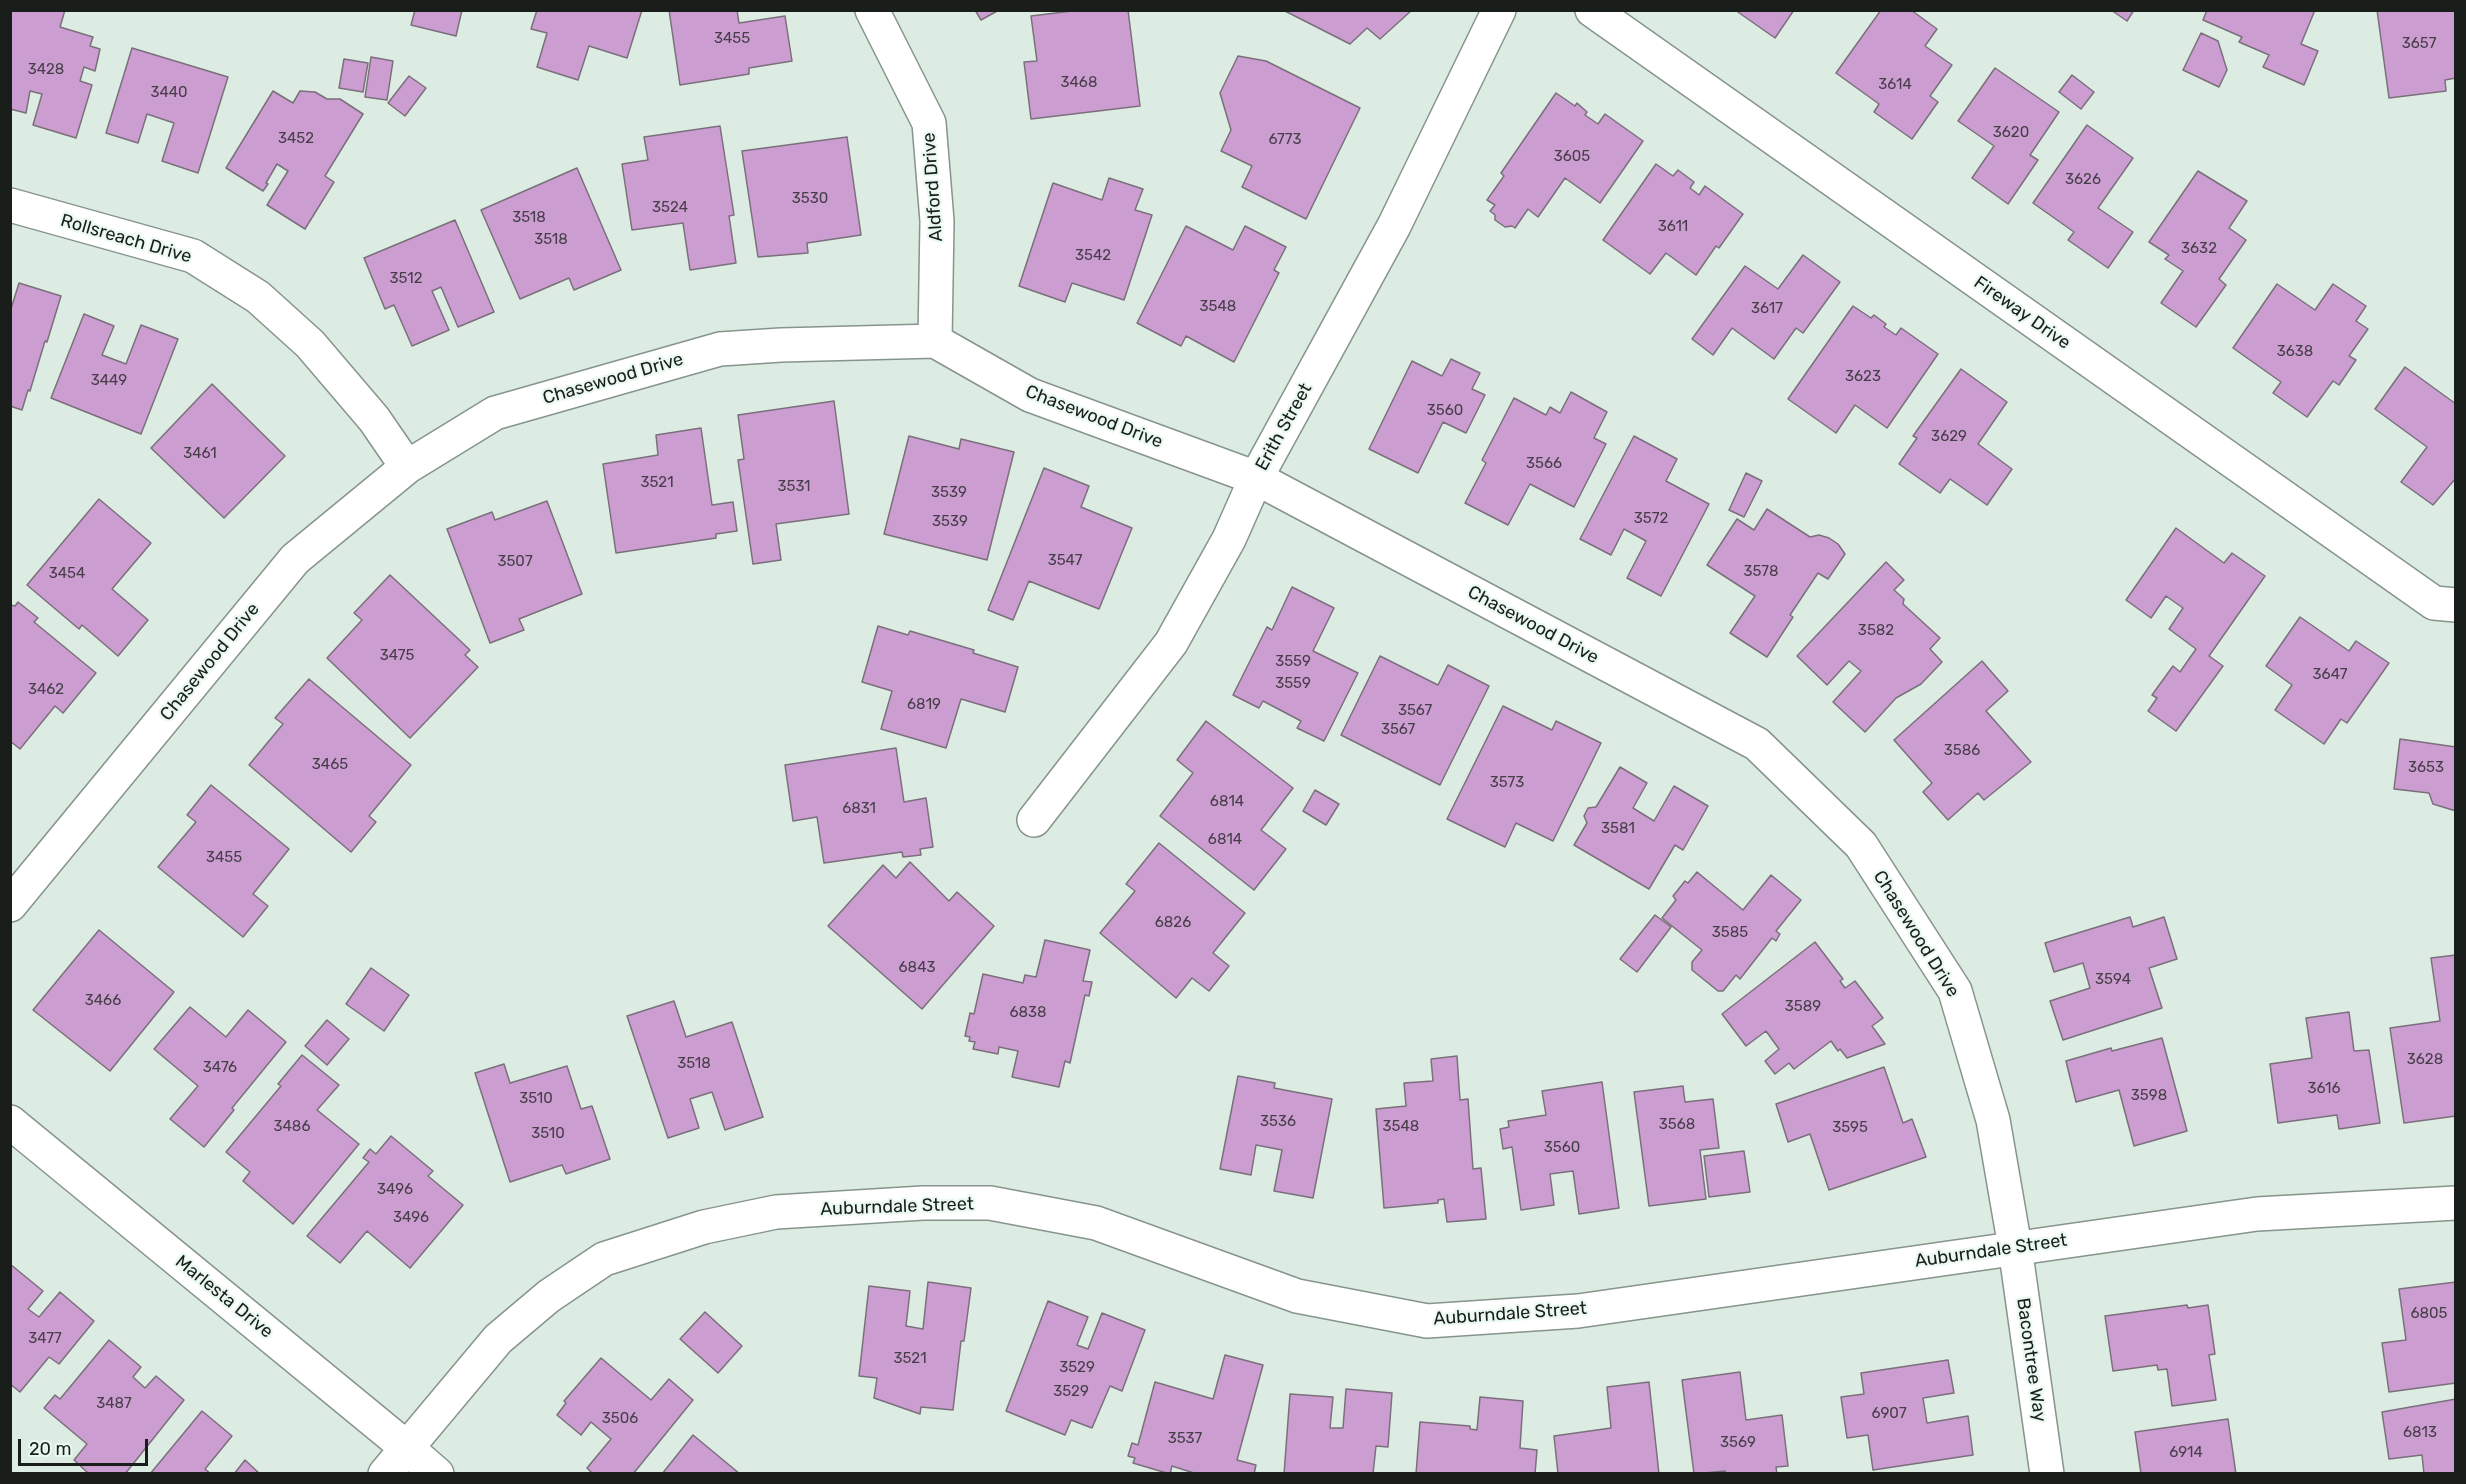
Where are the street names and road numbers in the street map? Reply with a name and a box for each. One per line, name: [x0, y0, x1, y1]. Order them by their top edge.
street label: Aldford Drive: [918, 132, 948, 242]
street label: Rollsreach Drive: [58, 210, 194, 268]
street label: Fireway Drive: [1970, 272, 2074, 354]
street label: Chasewood Drive: [540, 349, 686, 409]
street label: Erith Street: [1251, 380, 1317, 474]
street label: Chasewood Drive: [1022, 381, 1166, 453]
street label: Chasewood Drive: [1464, 581, 1602, 669]
street label: Chasewood Drive: [156, 599, 264, 725]
street label: Chasewood Drive: [1868, 867, 1964, 1001]
street label: Auburndale Street: [820, 1194, 974, 1220]
street label: Auburndale Street: [1913, 1230, 2069, 1272]
street label: Marlesta Drive: [171, 1251, 277, 1343]
street label: Bacontree Way: [2012, 1297, 2050, 1423]
street label: Auburndale Street: [1433, 1298, 1587, 1330]

